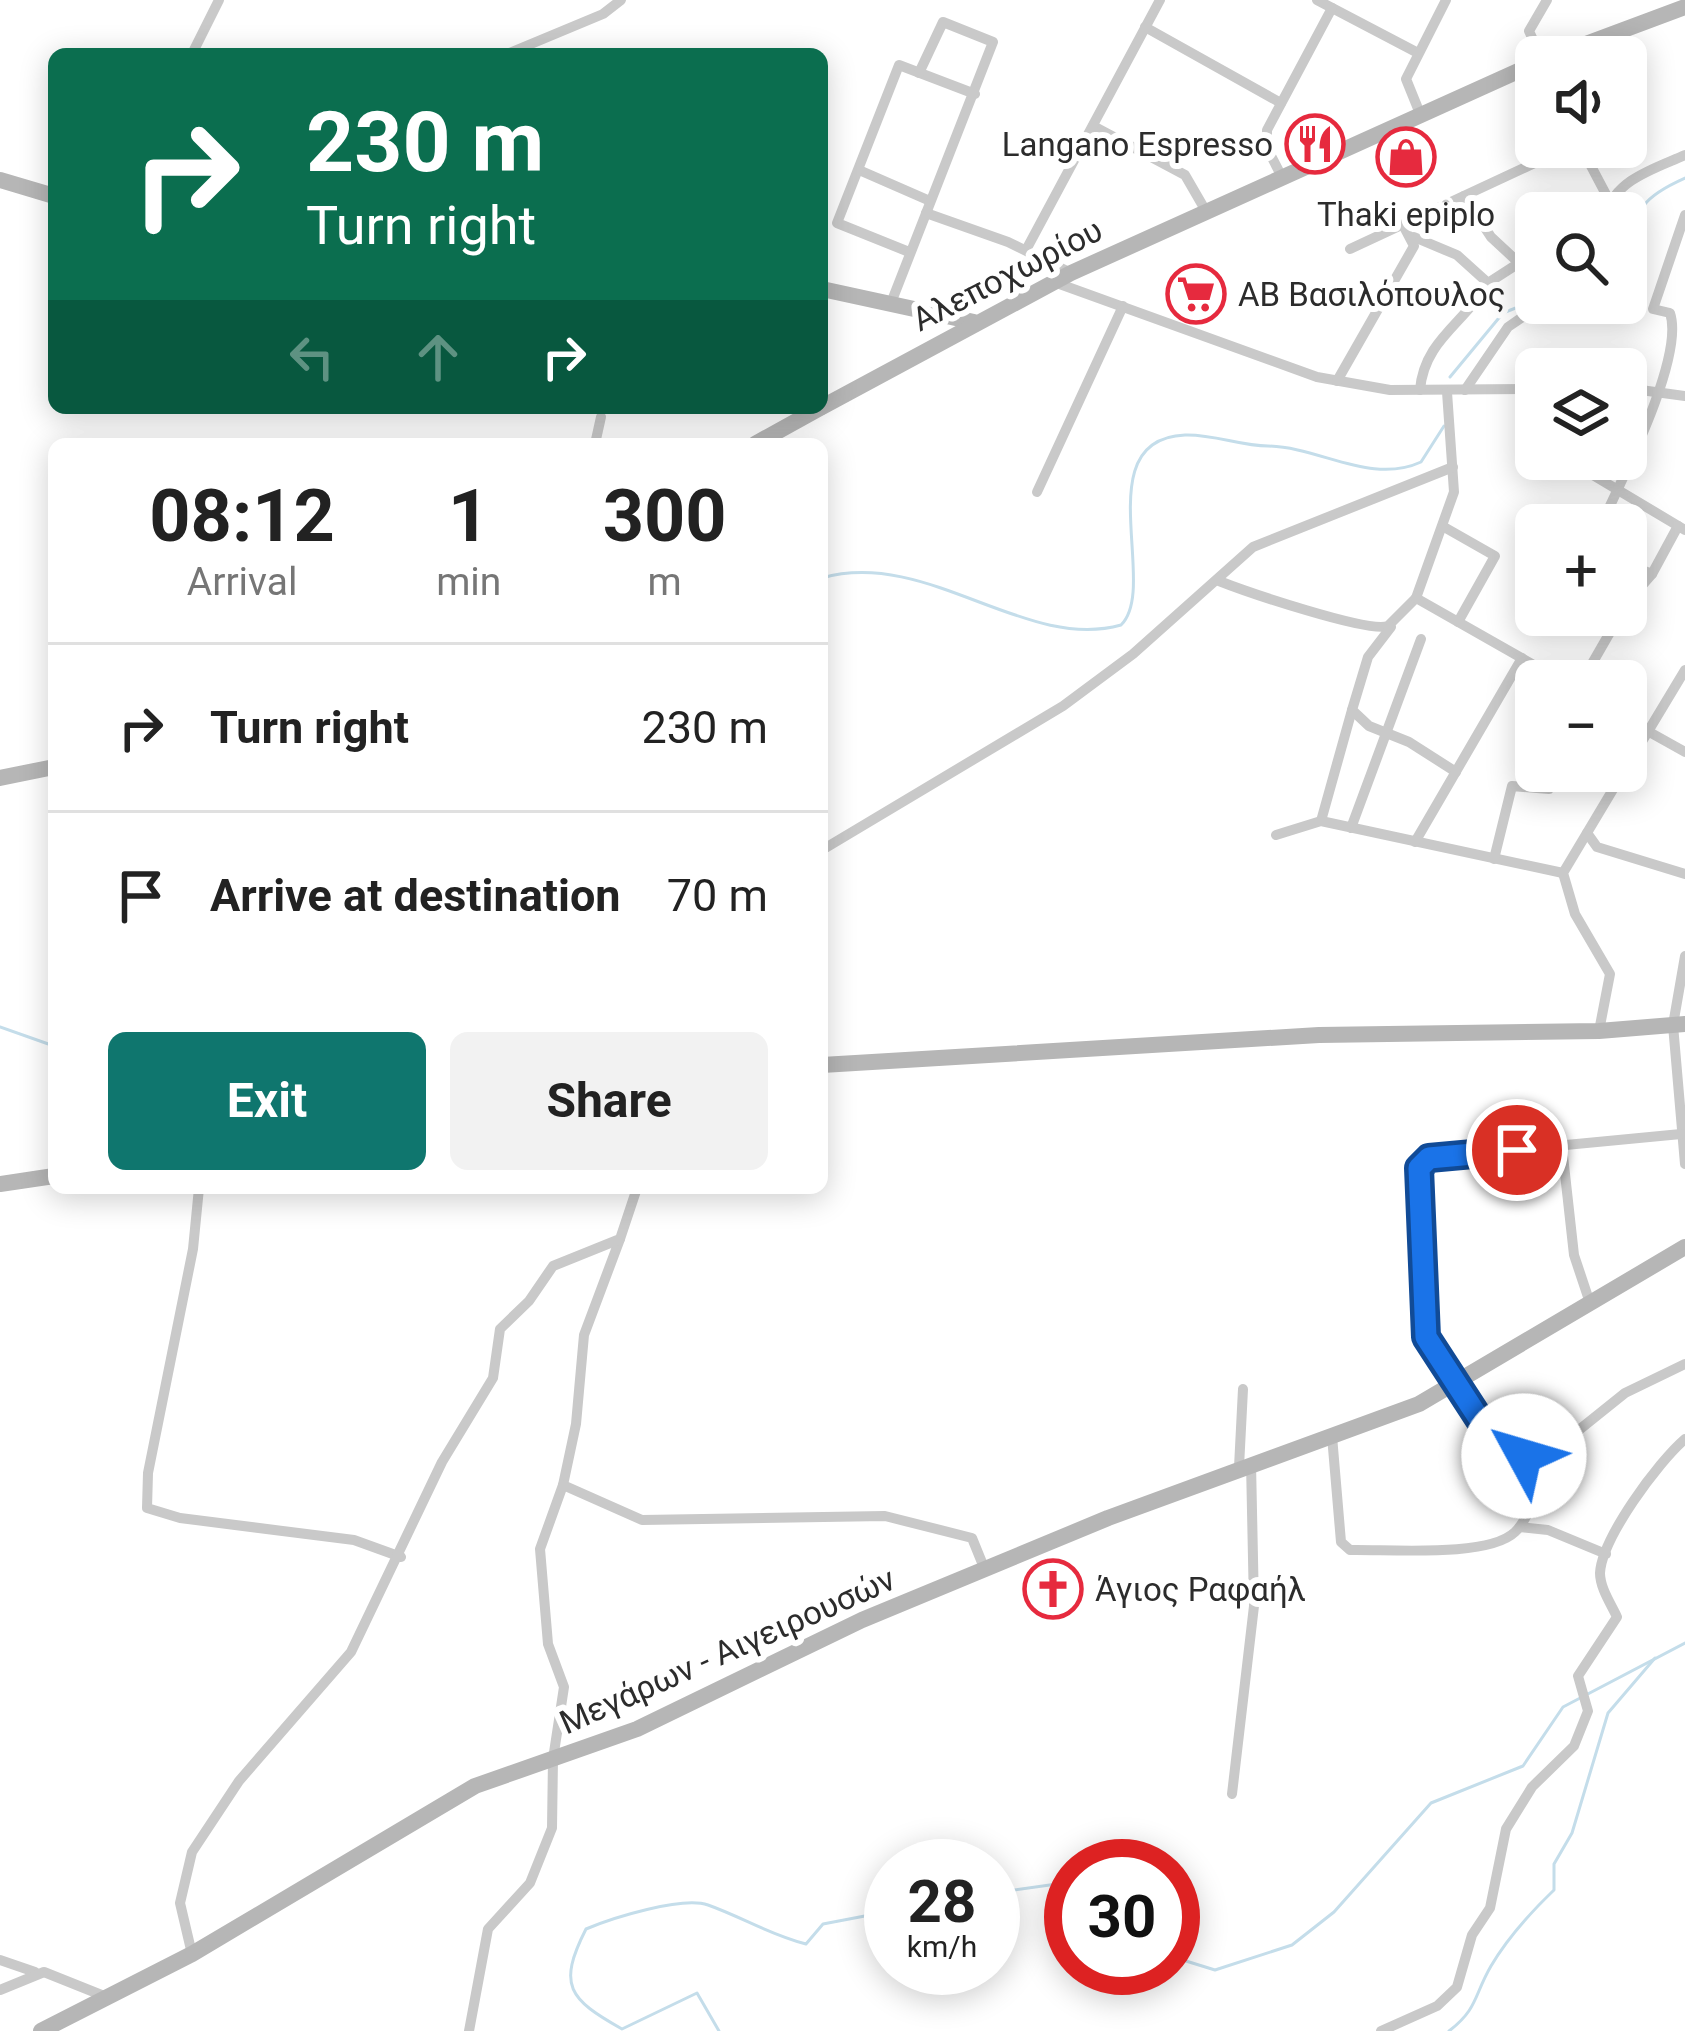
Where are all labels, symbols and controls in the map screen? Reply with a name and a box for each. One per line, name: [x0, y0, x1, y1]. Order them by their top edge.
map controls: [1515, 36, 1647, 792]
button: sound: [1515, 36, 1647, 168]
text: 230 m: [306, 93, 544, 192]
icon: right: [108, 96, 264, 252]
restaurant icon: Langano Espresso: [1284, 113, 1346, 175]
place label: Langano Espresso: [1002, 125, 1273, 164]
shop icon: Thaki epiplo: [1375, 126, 1437, 188]
button: search: [1515, 192, 1647, 324]
text: Turn right: [306, 194, 536, 257]
place label: Thaki epiplo: [1317, 195, 1495, 234]
street label: Αλεποχωρίου: [906, 210, 1109, 339]
supermarket icon: ΑΒ Βασιλόπουλος: [1165, 263, 1227, 325]
place label: ΑΒ Βασιλόπουλος: [1238, 275, 1506, 314]
icon: left: [279, 324, 345, 390]
icon: ahead: [405, 324, 471, 390]
icon: right: [531, 324, 597, 390]
button: layers: [1515, 348, 1647, 480]
text: 08:12: [149, 474, 335, 559]
text: 1: [448, 474, 489, 559]
text: 300: [603, 474, 727, 559]
button: +: [1515, 504, 1647, 636]
text: Arrival: [187, 559, 297, 605]
text: min: [436, 559, 501, 605]
text: m: [648, 559, 682, 605]
button: −: [1515, 660, 1647, 792]
icon: right: [108, 695, 174, 761]
text: Turn right: [210, 701, 409, 754]
text: 230 m: [642, 701, 768, 754]
icon: arrive: [108, 863, 174, 929]
text: Arrive at destination: [210, 869, 621, 922]
text: 70 m: [667, 869, 768, 922]
button: Exit: [108, 1032, 426, 1170]
button: Share: [450, 1032, 768, 1170]
pin: [1466, 1099, 1568, 1201]
icon: arrive: [1484, 1117, 1550, 1183]
position arrow: [1461, 1393, 1587, 1519]
church icon: Άγιος Ραφαήλ: [1022, 1558, 1084, 1620]
street label: Μεγάρων - Αιγειρουσών: [554, 1559, 901, 1742]
place label: Άγιος Ραφαήλ: [1095, 1570, 1306, 1609]
speed limit sign: 30: [1044, 1839, 1200, 1995]
text: 28: [908, 1866, 976, 1937]
text: km/h: [907, 1929, 977, 1964]

